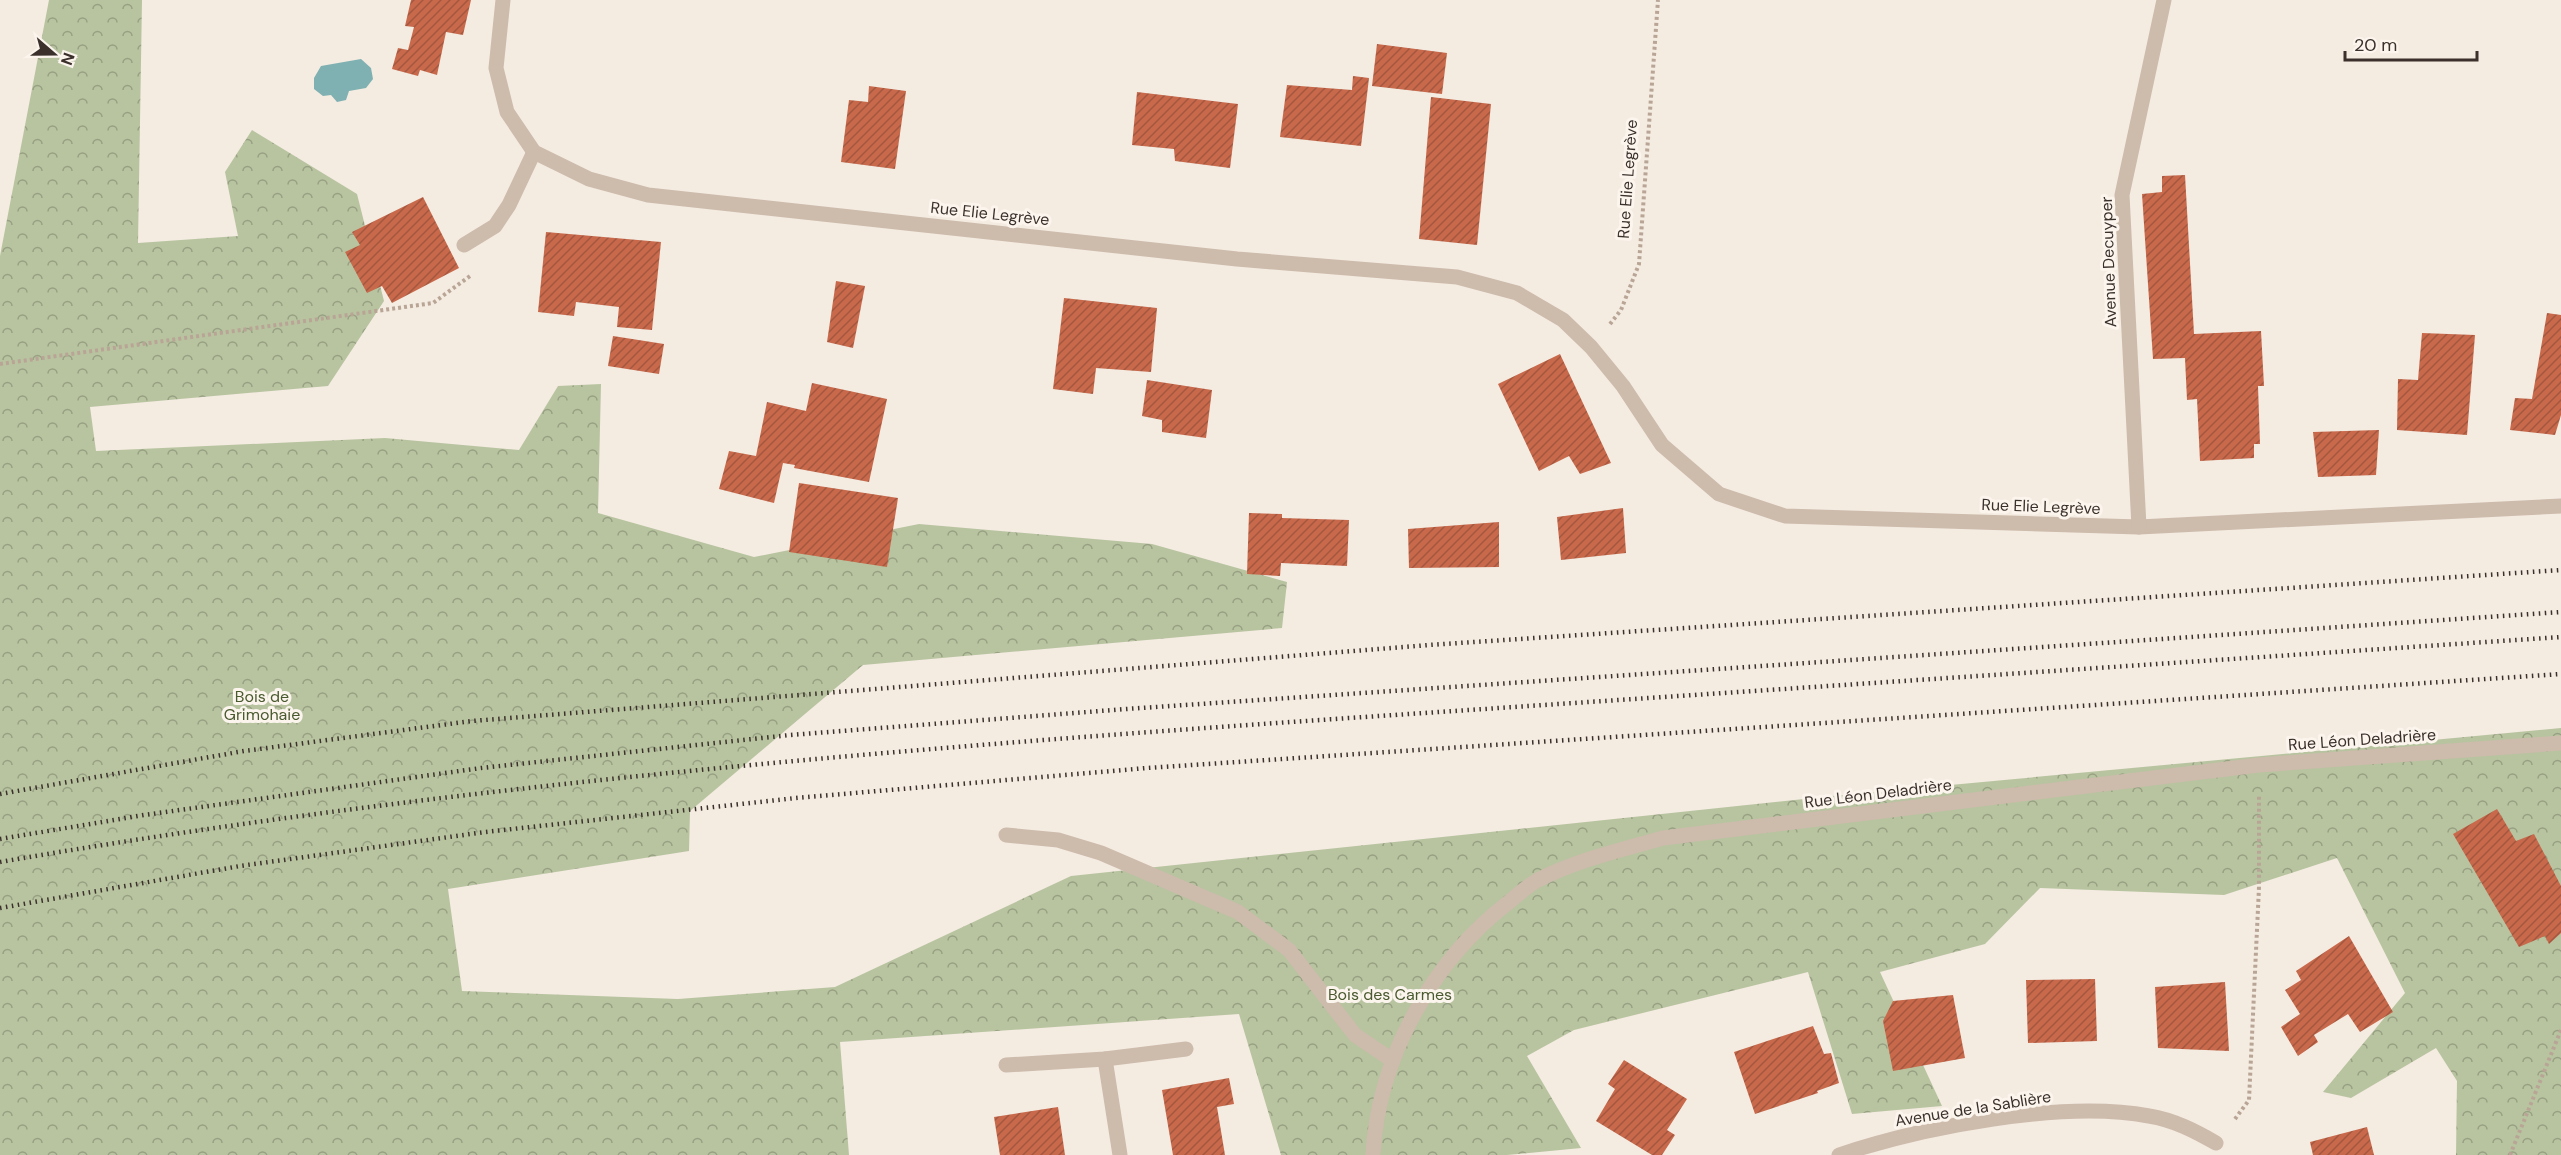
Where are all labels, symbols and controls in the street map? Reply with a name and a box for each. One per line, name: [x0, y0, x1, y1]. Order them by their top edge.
north arrow: [24, 24, 84, 84]
scale bar: [2345, 24, 2477, 62]
text: 20 m: [2354, 33, 2397, 57]
text: N: [56, 50, 79, 68]
street label: Rue Elie Legrève: [1613, 119, 1642, 239]
street label: Avenue Decuyper: [2096, 196, 2121, 328]
street label: Rue Elie Legrève: [929, 197, 1050, 230]
street label: Rue Elie Legrève: [1981, 494, 2101, 519]
park label: Bois de Grimohaie: [224, 686, 300, 725]
street label: Rue Léon Deladrière: [2287, 724, 2437, 755]
street label: Rue Léon Deladrière: [1803, 774, 1953, 813]
park label: Bois des Carmes: [1328, 984, 1452, 1005]
street label: Avenue de la Sablière: [1894, 1086, 2053, 1131]

